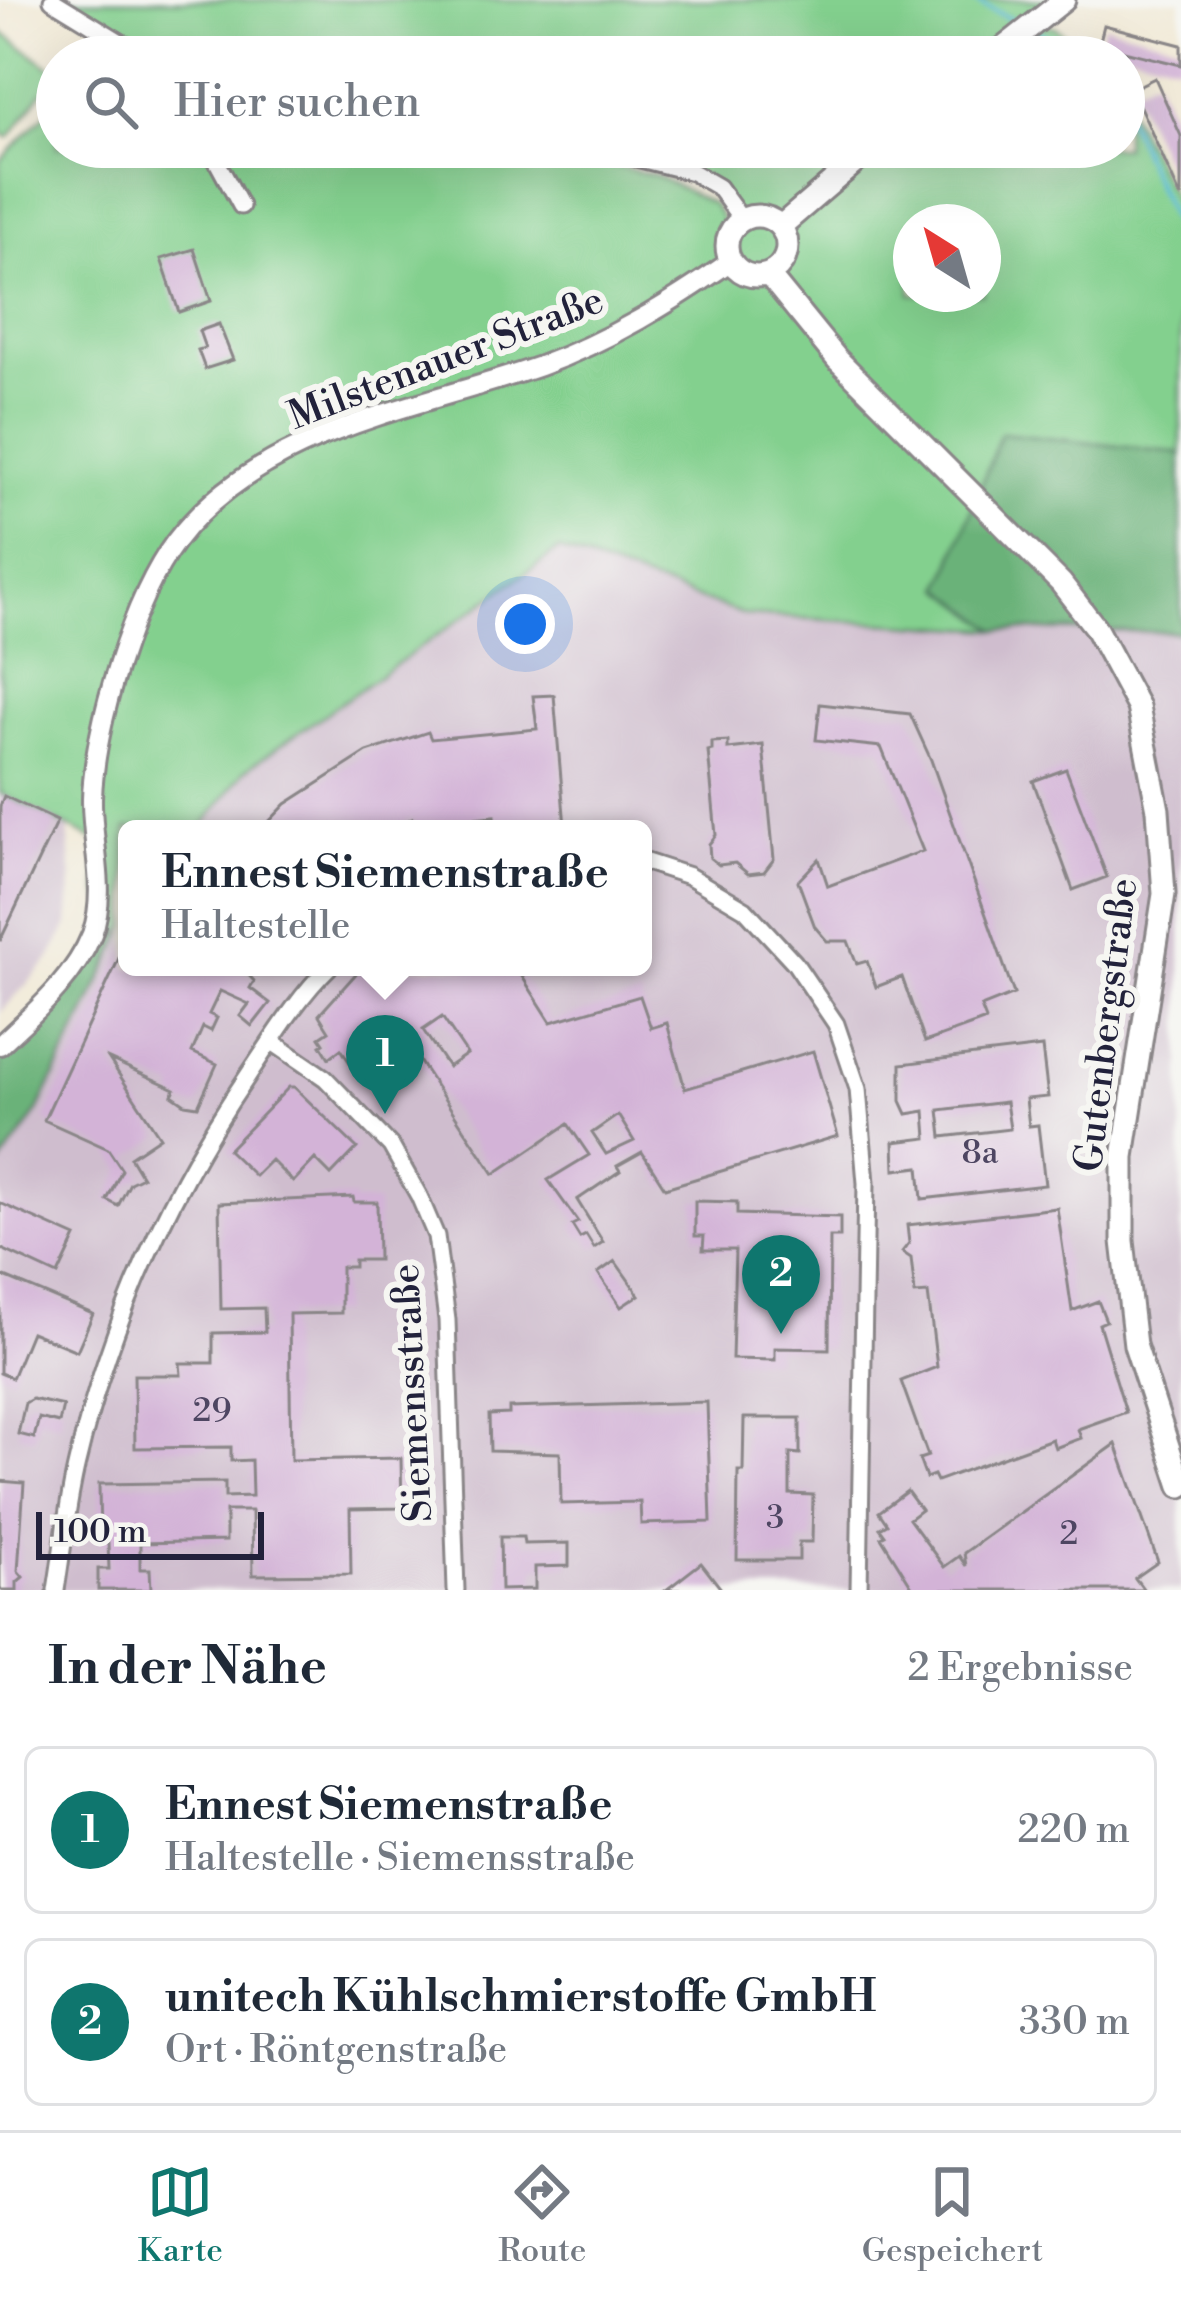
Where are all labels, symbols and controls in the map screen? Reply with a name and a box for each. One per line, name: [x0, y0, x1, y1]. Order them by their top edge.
search box: [36, 36, 1145, 168]
icon: search: [78, 69, 144, 135]
text: Hier suchen: [174, 74, 420, 131]
north arrow: [893, 204, 1001, 312]
street label: Milstenauer Straße: [282, 276, 610, 442]
your location: [495, 594, 555, 654]
popup: [118, 820, 652, 976]
text: Ennest Siemenstraße: [161, 845, 609, 902]
street label: Gutenbergstraße: [1065, 875, 1149, 1175]
text: Haltestelle: [161, 902, 350, 951]
pin: 1: [346, 1015, 424, 1114]
house number: 8a: [962, 1133, 999, 1174]
pin: 2: [742, 1235, 820, 1334]
street label: Siemensstraße: [382, 1263, 444, 1523]
house number: 29: [193, 1391, 231, 1432]
house number: 3: [766, 1498, 784, 1539]
scale bar: [36, 1506, 264, 1559]
text: 100 m: [54, 1512, 147, 1553]
house number: 2: [1060, 1514, 1078, 1555]
text: In der Nähe: [48, 1636, 327, 1700]
text: 2 Ergebnisse: [908, 1644, 1133, 1693]
text: Ennest Siemenstraße: [165, 1777, 612, 1834]
text: 1: [81, 1806, 99, 1855]
text: 220 m: [1017, 1806, 1130, 1855]
text: Haltestelle · Siemensstraße: [165, 1834, 635, 1883]
text: unitech Kühlschmierstoffe GmbH: [165, 1969, 877, 2026]
text: 2: [78, 1998, 102, 2047]
text: 330 m: [1019, 1998, 1130, 2047]
text: Ort · Röntgenstraße: [165, 2026, 507, 2075]
tab: Karte: [138, 2159, 223, 2272]
tab: Route: [498, 2159, 586, 2272]
tab: Gespeichert: [862, 2159, 1043, 2272]

